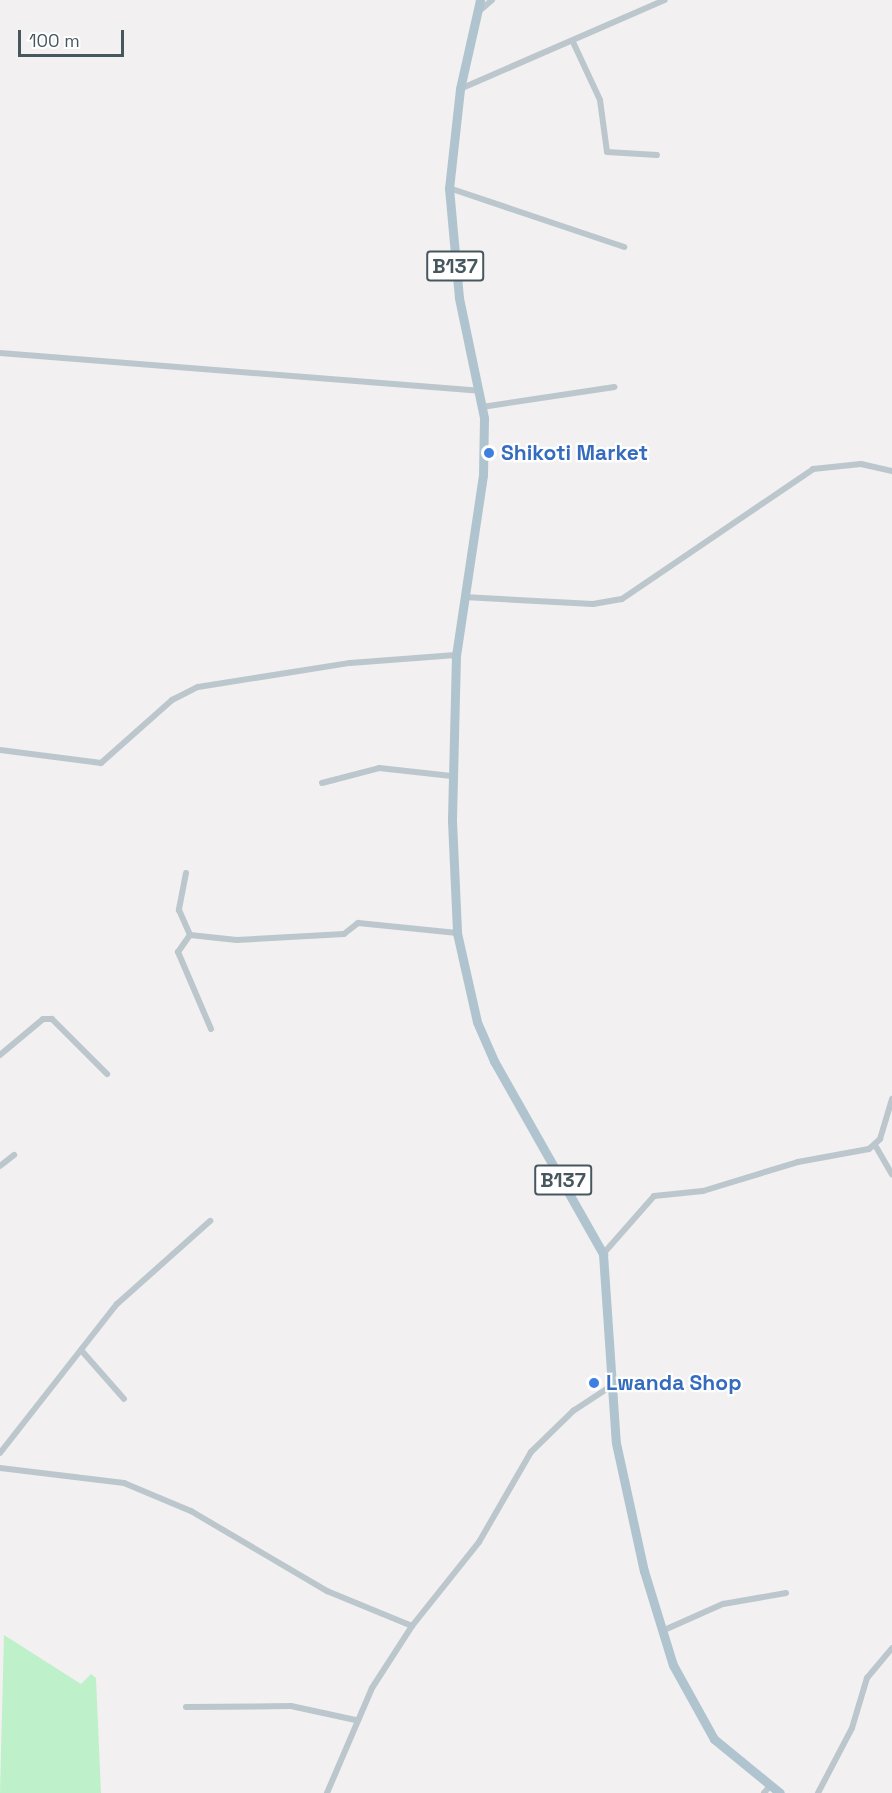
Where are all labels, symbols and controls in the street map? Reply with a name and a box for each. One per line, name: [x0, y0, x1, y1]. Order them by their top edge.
scale bar: [21, 18, 128, 56]
text: 100 m: [29, 29, 80, 52]
road number: B137: [425, 249, 485, 283]
place label: Shikoti Market: [501, 440, 648, 466]
marker: Shikoti Market: [482, 446, 496, 460]
road number: B137: [533, 1163, 593, 1197]
place label: Lwanda Shop: [606, 1370, 742, 1396]
marker: Lwanda Shop: [587, 1376, 601, 1390]

